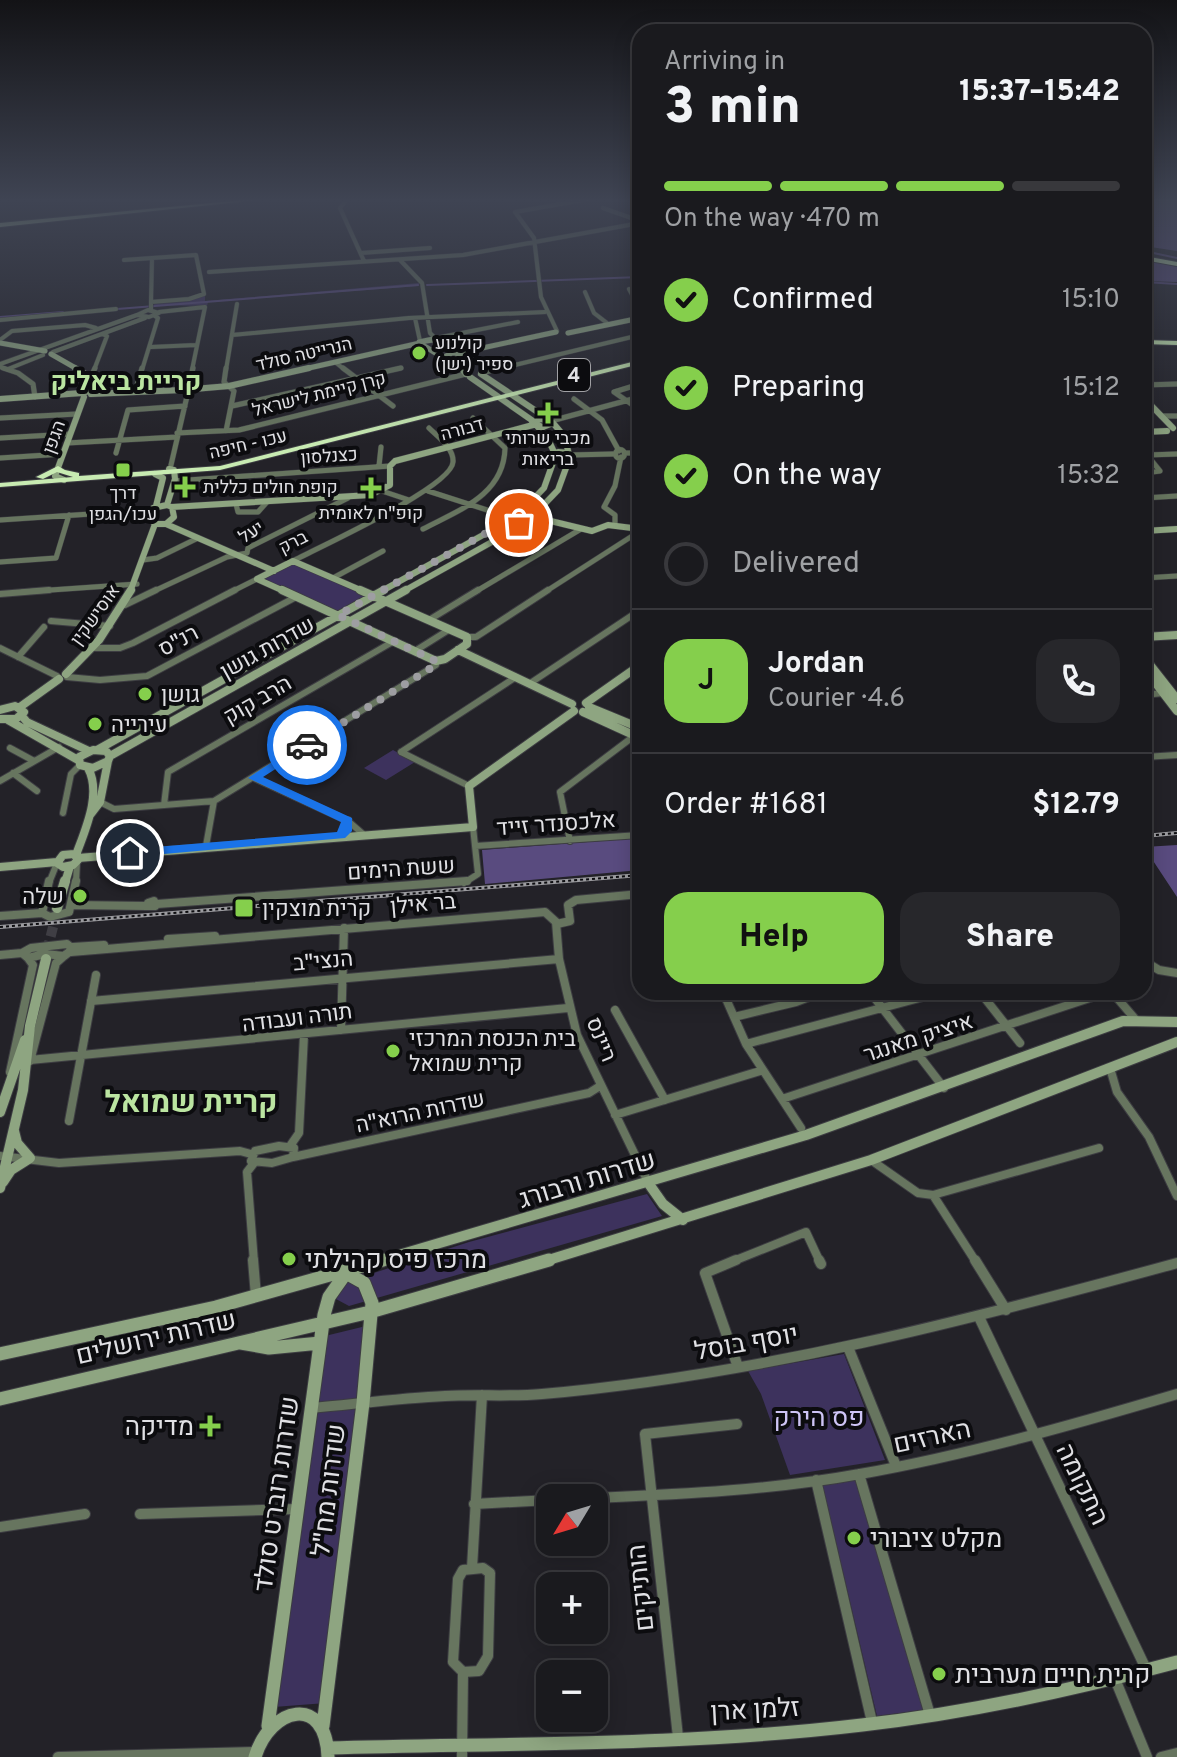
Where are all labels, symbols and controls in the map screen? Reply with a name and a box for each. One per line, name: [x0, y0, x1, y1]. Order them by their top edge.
text: Arriving in: [664, 46, 785, 79]
text: 15:37–15:42: [959, 74, 1120, 111]
text: 3 min: [664, 76, 801, 142]
text: On the way · 470 m: [664, 203, 880, 236]
icon: check: [664, 278, 708, 322]
text: Confirmed: [732, 282, 874, 319]
text: 15:10: [1062, 284, 1120, 317]
street label: הנרייטה סולד: [254, 333, 355, 378]
place label: קולנוע ספיר (ישן): [435, 333, 514, 377]
marker: קולנוע ספיר (ישן): [410, 344, 428, 362]
road number: 4: [558, 359, 590, 391]
icon: check: [664, 366, 708, 410]
district label: קריית ביאליק: [51, 367, 201, 400]
street label: קרן קיימת לישראל: [250, 368, 389, 423]
text: Preparing: [732, 370, 865, 407]
text: 15:12: [1063, 372, 1120, 405]
marker: מכבי שרותי בריאות: [537, 402, 559, 424]
street label: דבורה: [438, 414, 486, 447]
street label: הגפן: [39, 418, 72, 457]
street label: עכו - חיפה: [207, 425, 290, 466]
place label: מכבי שרותי בריאות: [505, 428, 591, 472]
street label: כצנלסון: [300, 444, 358, 471]
icon: check: [664, 454, 708, 498]
text: On the way: [732, 458, 882, 495]
text: 15:32: [1057, 460, 1120, 493]
marker: דרך עכו/הגפן: [114, 461, 132, 479]
marker: קופת חולים כללית: [174, 476, 196, 498]
place label: קופת חולים כללית: [203, 477, 338, 500]
marker: קופ"ח לאומית: [360, 477, 382, 499]
place label: דרך עכו/הגפן: [89, 483, 157, 527]
pin: [485, 489, 553, 557]
icon: bag: [497, 501, 541, 545]
place label: קופ"ח לאומית: [319, 503, 423, 526]
street label: יעל: [235, 517, 269, 550]
street label: ברק: [275, 526, 313, 560]
text: Delivered: [732, 546, 860, 583]
street label: אוסישקין: [66, 581, 126, 651]
street label: שדרות גושן: [216, 612, 320, 686]
street label: רנ"ס: [154, 621, 204, 664]
button: phone: [1036, 639, 1120, 723]
text: Jordan: [768, 646, 865, 683]
text: J: [698, 663, 714, 700]
street label: הרב קוק: [219, 671, 297, 731]
place label: גושן: [161, 683, 200, 710]
text: Courier · 4.6: [768, 683, 905, 716]
marker: גושן: [136, 685, 154, 703]
courier: [267, 705, 347, 785]
place label: עירייה: [111, 713, 167, 740]
marker: עירייה: [86, 715, 104, 733]
icon: car: [285, 723, 329, 767]
text: Order #1681: [664, 787, 828, 824]
text: $12.79: [1032, 787, 1120, 824]
street label: אלכסנדר זייד: [496, 808, 617, 843]
pin: [96, 819, 164, 887]
icon: home: [108, 831, 152, 875]
street label: ששת הימים: [346, 853, 456, 888]
place label: שלה: [22, 885, 64, 912]
marker: שלה: [71, 887, 89, 905]
street label: בר אילן: [389, 889, 458, 922]
button: Help: [664, 892, 884, 984]
button: Share: [900, 892, 1120, 984]
marker: קרית מוצקין: [233, 897, 255, 919]
place label: קרית מוצקין: [262, 897, 371, 924]
street label: הנצי"ב: [292, 946, 354, 979]
street label: תורה ועבודה: [241, 999, 354, 1040]
street label: איציק מאנגר: [861, 1009, 977, 1070]
street label: ריינס: [579, 1014, 621, 1066]
place label: בית הכנסת המרכזי קרית שמואל: [409, 1027, 576, 1079]
marker: בית הכנסת המרכזי קרית שמואל: [384, 1042, 402, 1060]
district label: קריית שמואל: [104, 1086, 278, 1123]
street label: שדרות הרוא"ה: [354, 1087, 488, 1140]
street label: שדרות ורבורג: [515, 1145, 660, 1218]
place label: מרכז פיס קהילתי: [305, 1245, 487, 1278]
marker: מרכז פיס קהילתי: [280, 1250, 298, 1268]
street label: שדרות ירושלים: [73, 1305, 240, 1374]
street label: יוסף בוסל: [692, 1319, 801, 1370]
street label: שדרות רוברט סולד: [248, 1394, 309, 1594]
park label: פס הירק: [773, 1403, 865, 1436]
place label: מדיקה: [125, 1412, 194, 1445]
street label: הארזים: [891, 1414, 974, 1463]
marker: מדיקה: [201, 1417, 219, 1435]
street label: שדרות מח"ל: [306, 1422, 355, 1558]
street label: התקומה: [1047, 1439, 1115, 1531]
north arrow: [536, 1484, 608, 1556]
map controls: [536, 1484, 608, 1732]
place label: מקלט ציבורי: [870, 1524, 1002, 1557]
marker: מקלט ציבורי: [845, 1529, 863, 1547]
street label: הותיקים: [622, 1542, 663, 1633]
button: +: [536, 1572, 608, 1644]
button: −: [536, 1660, 608, 1732]
place label: קרית חיים מערבית: [955, 1660, 1150, 1693]
marker: קרית חיים מערבית: [930, 1665, 948, 1683]
street label: זלמן ארן: [710, 1693, 801, 1730]

